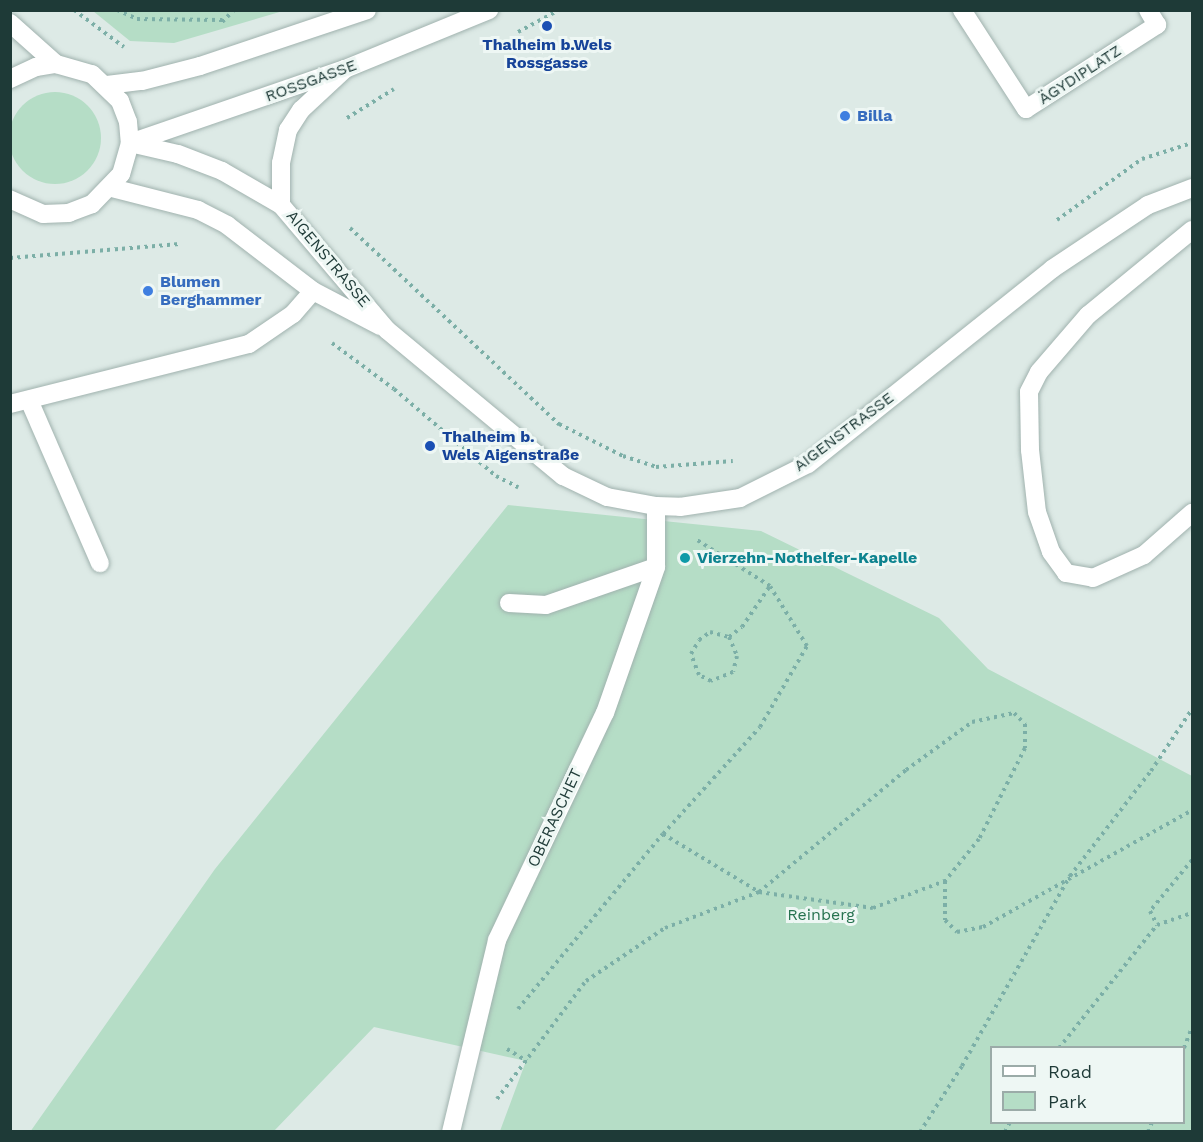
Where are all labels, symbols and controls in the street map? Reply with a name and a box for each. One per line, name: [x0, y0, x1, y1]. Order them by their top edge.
marker: Thalheim b.Wels Rossgasse: [540, 19, 554, 33]
place label: Thalheim b.Wels Rossgasse: [482, 35, 612, 73]
street label: ÄGYDIPLATZ: [1035, 41, 1125, 109]
street label: ROSSGASSE: [263, 56, 359, 106]
place label: Billa: [857, 106, 892, 126]
marker: Billa: [838, 109, 852, 123]
street label: AIGENSTRASSE: [282, 207, 374, 311]
place label: Blumen Berghammer: [160, 272, 261, 310]
marker: Blumen Berghammer: [141, 284, 155, 298]
street label: AIGENSTRASSE: [790, 388, 898, 476]
place label: Thalheim b. Wels Aigenstraße: [442, 427, 580, 465]
marker: Thalheim b. Wels Aigenstraße: [423, 439, 437, 453]
place label: Vierzehn-Nothelfer-Kapelle: [697, 548, 917, 568]
marker: Vierzehn-Nothelfer-Kapelle: [678, 551, 692, 565]
street label: OBERASCHET: [524, 766, 586, 870]
park label: Reinberg: [787, 905, 855, 925]
legend: [990, 1046, 1185, 1124]
text: Road: [1048, 1061, 1092, 1082]
text: Park: [1048, 1091, 1087, 1112]

